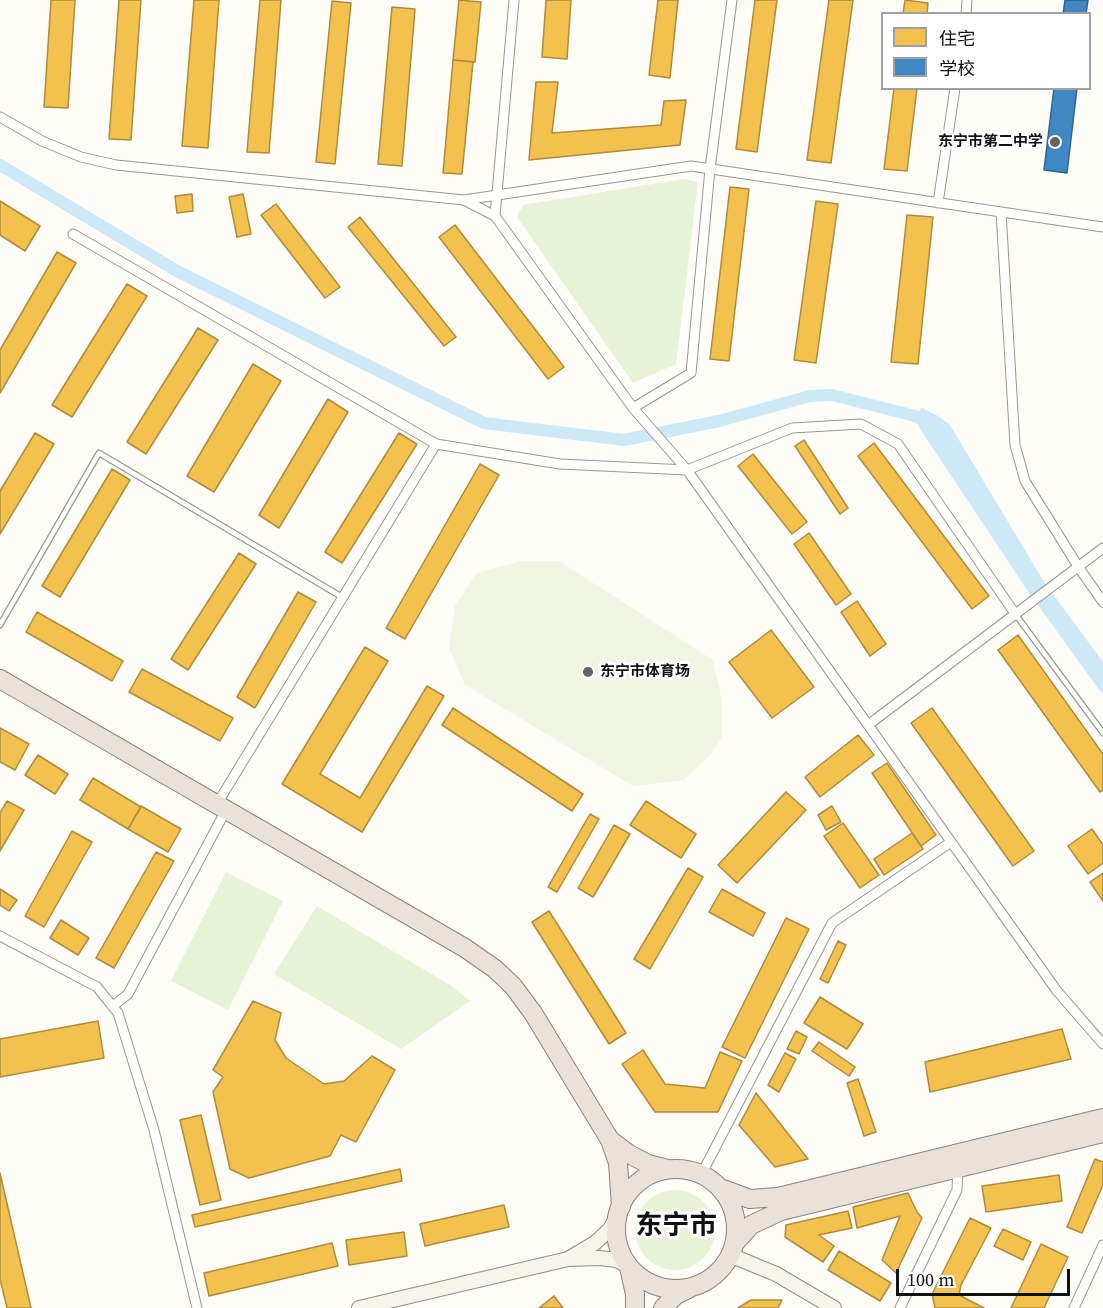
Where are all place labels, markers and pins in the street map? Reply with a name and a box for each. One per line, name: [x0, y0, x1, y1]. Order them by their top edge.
place label: 东宁市第二中学: [938, 133, 1043, 151]
marker: 东宁市第二中学: [1048, 135, 1062, 149]
place label: 东宁市体育场: [600, 663, 690, 681]
marker: 东宁市体育场: [581, 665, 595, 679]

